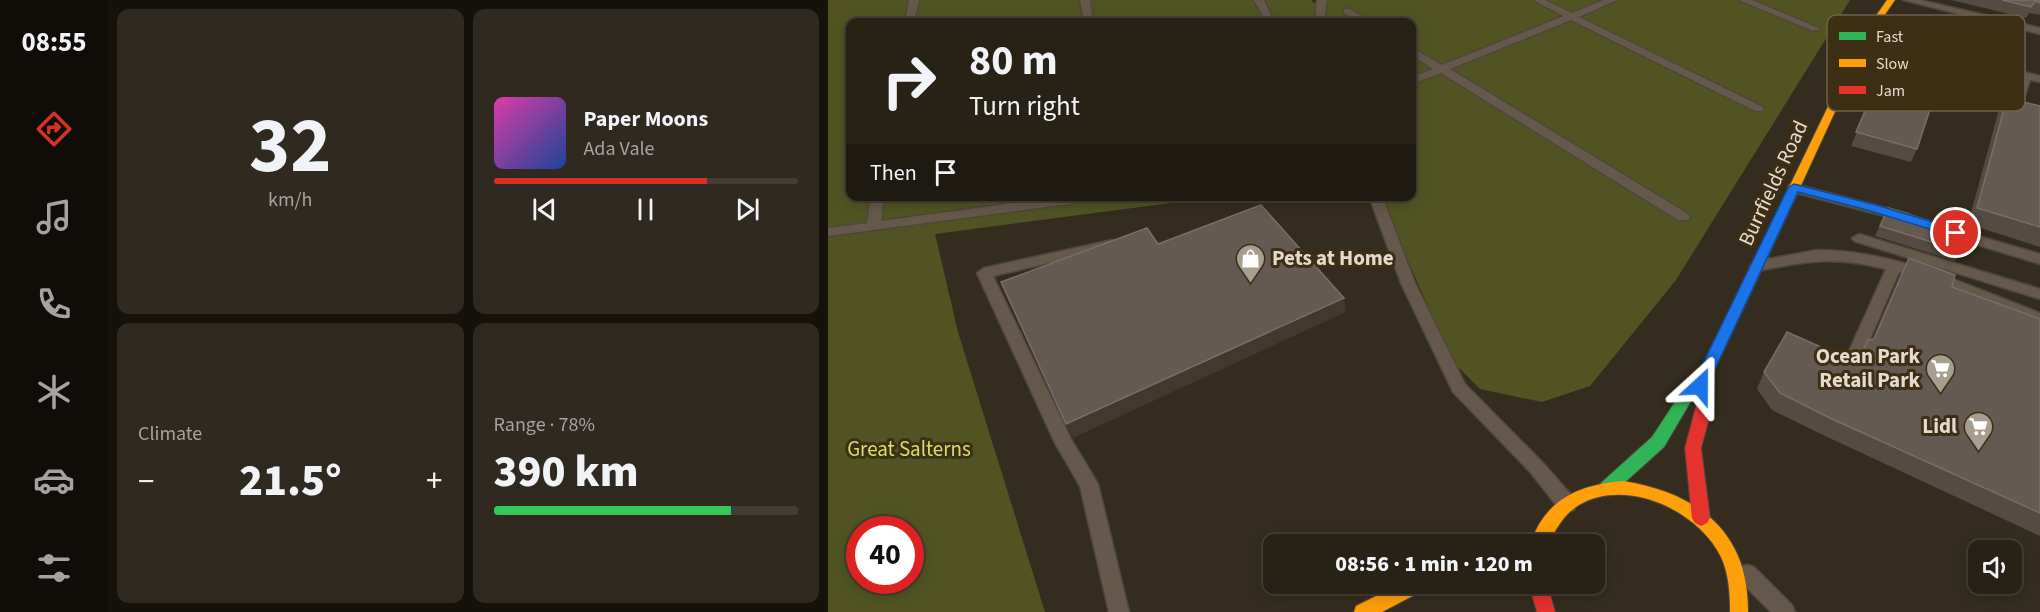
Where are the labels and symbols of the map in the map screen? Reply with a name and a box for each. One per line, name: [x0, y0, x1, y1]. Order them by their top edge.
legend: [1827, 15, 2025, 111]
text: Fast: [1876, 26, 1904, 48]
text: Slow: [1876, 53, 1909, 75]
text: Jam: [1876, 80, 1905, 102]
street label: Burrfields Road: [1731, 115, 1815, 251]
pin: [1930, 207, 1981, 258]
shop icon: Pets at Home: [1235, 242, 1267, 284]
place label: Pets at Home: [1272, 243, 1394, 273]
place label: Ocean Park Retail Park: [1816, 341, 1920, 395]
supermarket icon: Ocean Park Retail Park: [1925, 352, 1957, 394]
position arrow: [1668, 354, 1732, 418]
supermarket icon: Lidl: [1962, 410, 1994, 452]
place label: Lidl: [1922, 411, 1957, 441]
park label: Great Salterns: [847, 434, 971, 464]
speed limit sign: 40: [846, 516, 924, 594]

